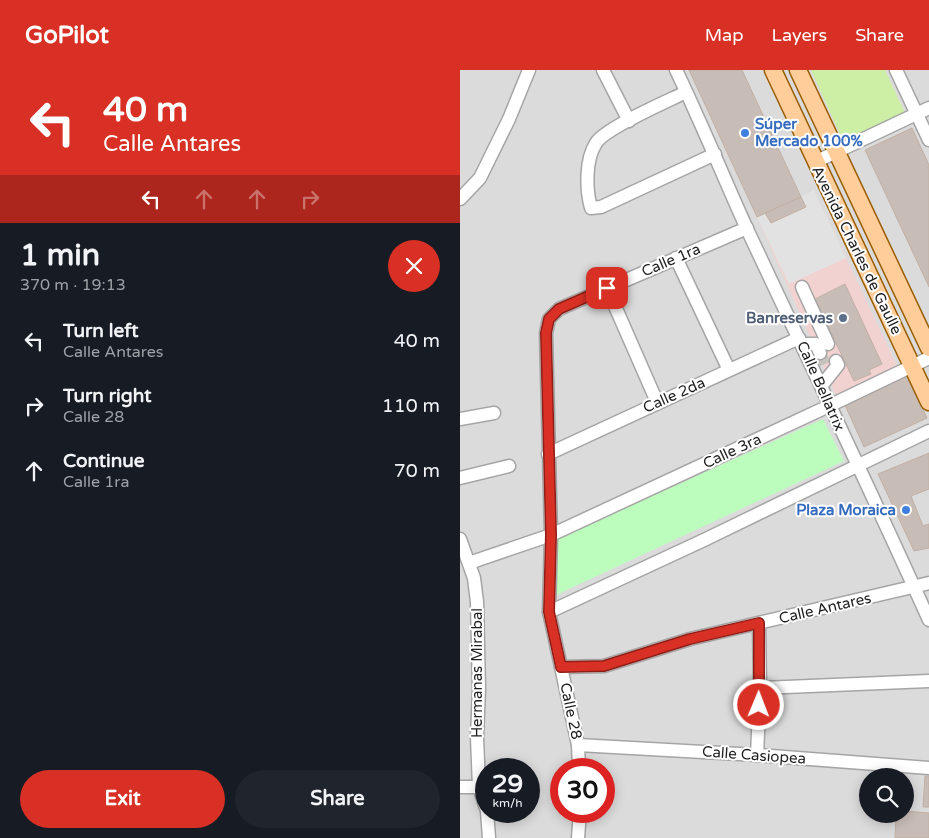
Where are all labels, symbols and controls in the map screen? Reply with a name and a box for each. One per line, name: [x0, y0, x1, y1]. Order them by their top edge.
text: GoPilot: [25, 21, 109, 50]
text: Map: [705, 24, 744, 46]
text: Layers: [772, 24, 827, 46]
text: Share: [855, 24, 904, 46]
text: 40 m: [103, 89, 188, 131]
icon: left: [20, 90, 85, 155]
place label: Súper Mercado 100%: [755, 115, 863, 150]
marker: Súper Mercado 100%: [739, 127, 751, 139]
text: Calle Antares: [103, 131, 241, 157]
street label: Avenida Charles de Gaulle: [808, 163, 906, 337]
icon: left: [137, 185, 165, 213]
icon: ahead: [190, 185, 218, 213]
icon: ahead: [243, 185, 271, 213]
icon: right: [296, 185, 324, 213]
text: 1 min: [20, 237, 100, 274]
button: close: [388, 240, 440, 292]
street label: Calle 1ra: [639, 240, 703, 280]
pin: [586, 267, 628, 309]
icon: arrive: [593, 274, 621, 302]
text: 370 m · 19:13: [20, 275, 126, 295]
place label: Banreservas: [746, 309, 833, 327]
marker: Banreservas: [837, 312, 849, 324]
text: Turn left: [63, 320, 139, 342]
icon: left: [20, 327, 48, 355]
text: 40 m: [394, 330, 440, 352]
street label: Calle Bellatrix: [793, 338, 849, 434]
text: Calle Antares: [63, 342, 163, 362]
street label: Calle 2da: [640, 373, 708, 417]
text: Turn right: [63, 385, 151, 407]
icon: right: [20, 392, 48, 420]
text: 110 m: [382, 395, 440, 417]
text: Calle 28: [63, 407, 124, 427]
street label: Calle 3ra: [700, 430, 764, 472]
text: Continue: [63, 450, 145, 472]
icon: ahead: [20, 457, 48, 485]
text: 70 m: [394, 460, 440, 482]
text: Calle 1ra: [63, 472, 129, 492]
place label: Plaza Moraica: [796, 501, 896, 519]
marker: Plaza Moraica: [900, 504, 912, 516]
street label: Calle Antares: [777, 589, 873, 627]
street label: Hermanas Mirabal: [468, 608, 486, 738]
position arrow: [732, 678, 784, 730]
street label: Calle 28: [556, 681, 586, 741]
street label: Calle Casiopea: [701, 742, 807, 768]
speed limit sign: 30: [550, 758, 615, 823]
map controls: [859, 768, 914, 823]
button: search: [859, 768, 914, 823]
text: 29: [492, 769, 523, 799]
button: Exit: [20, 770, 225, 828]
button: Share: [235, 770, 440, 828]
text: km/h: [492, 796, 523, 810]

